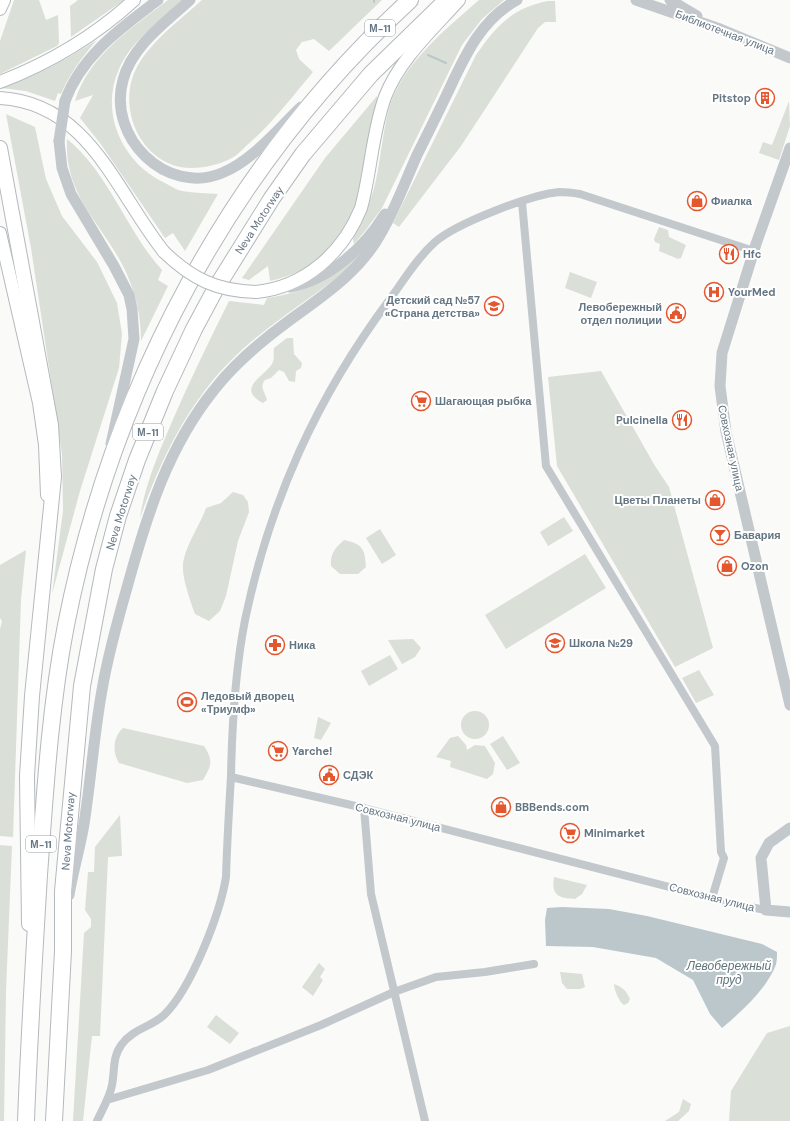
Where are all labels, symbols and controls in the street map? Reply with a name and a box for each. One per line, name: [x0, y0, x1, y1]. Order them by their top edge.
street label: Библиотечная улица: [673, 7, 777, 58]
road number: М-11: [365, 20, 395, 36]
building icon: Pitstop: [754, 87, 776, 109]
place label: Pitstop: [712, 91, 751, 105]
street label: Neva Motorway: [232, 183, 286, 257]
shop icon: Фиалка: [686, 190, 708, 212]
place label: Фиалка: [711, 194, 753, 208]
restaurant icon: Hfc: [718, 243, 740, 265]
place label: Hfc: [743, 247, 762, 261]
hospital icon: YourMed: [703, 281, 725, 303]
place label: YourMed: [728, 285, 776, 299]
place label: Детский сад №57 «Страна детства»: [385, 293, 480, 320]
school or university icon: Детский сад №57 «Страна детства»: [483, 295, 505, 317]
place label: Левобережный отдел полиции: [579, 300, 662, 327]
public building icon: Левобережный отдел полиции: [665, 302, 687, 324]
supermarket icon: Шагающая рыбка: [410, 390, 432, 412]
place label: Шагающая рыбка: [435, 394, 532, 408]
street label: Совхозная улица: [715, 404, 747, 493]
restaurant icon: Pulcinella: [671, 409, 693, 431]
place label: Pulcinella: [616, 413, 668, 427]
road number: М-11: [133, 424, 163, 440]
street label: Neva Motorway: [103, 472, 139, 552]
shop icon: Цветы Планеты: [704, 489, 726, 511]
place label: Цветы Планеты: [615, 493, 701, 507]
bar icon: Бавария: [709, 524, 731, 546]
place label: Бавария: [734, 528, 781, 542]
shop icon: Ozon: [716, 555, 738, 577]
place label: Ozon: [741, 559, 769, 573]
school or university icon: Школа №29: [544, 632, 566, 654]
pharmacy icon: Ника: [264, 634, 286, 656]
place label: Школа №29: [569, 636, 633, 650]
place label: Ника: [289, 638, 316, 652]
place label: Ледовый дворец «Триумф»: [201, 689, 294, 716]
sports icon: Ледовый дворец «Триумф»: [176, 691, 198, 713]
supermarket icon: Yarche!: [267, 740, 289, 762]
place label: Yarche!: [292, 744, 332, 758]
public building icon: СДЭК: [318, 764, 340, 786]
place label: СДЭК: [343, 768, 373, 782]
street label: Neva Motorway: [58, 791, 78, 871]
shop icon: BBBends.com: [490, 796, 512, 818]
street label: Совхозная улица: [354, 800, 443, 835]
place label: BBBends.com: [515, 800, 589, 814]
supermarket icon: Minimarket: [559, 822, 581, 844]
place label: Minimarket: [584, 826, 645, 840]
road number: М-11: [26, 836, 56, 852]
street label: Совхозная улица: [668, 880, 757, 915]
water label: Левобережный пруд: [686, 958, 772, 988]

